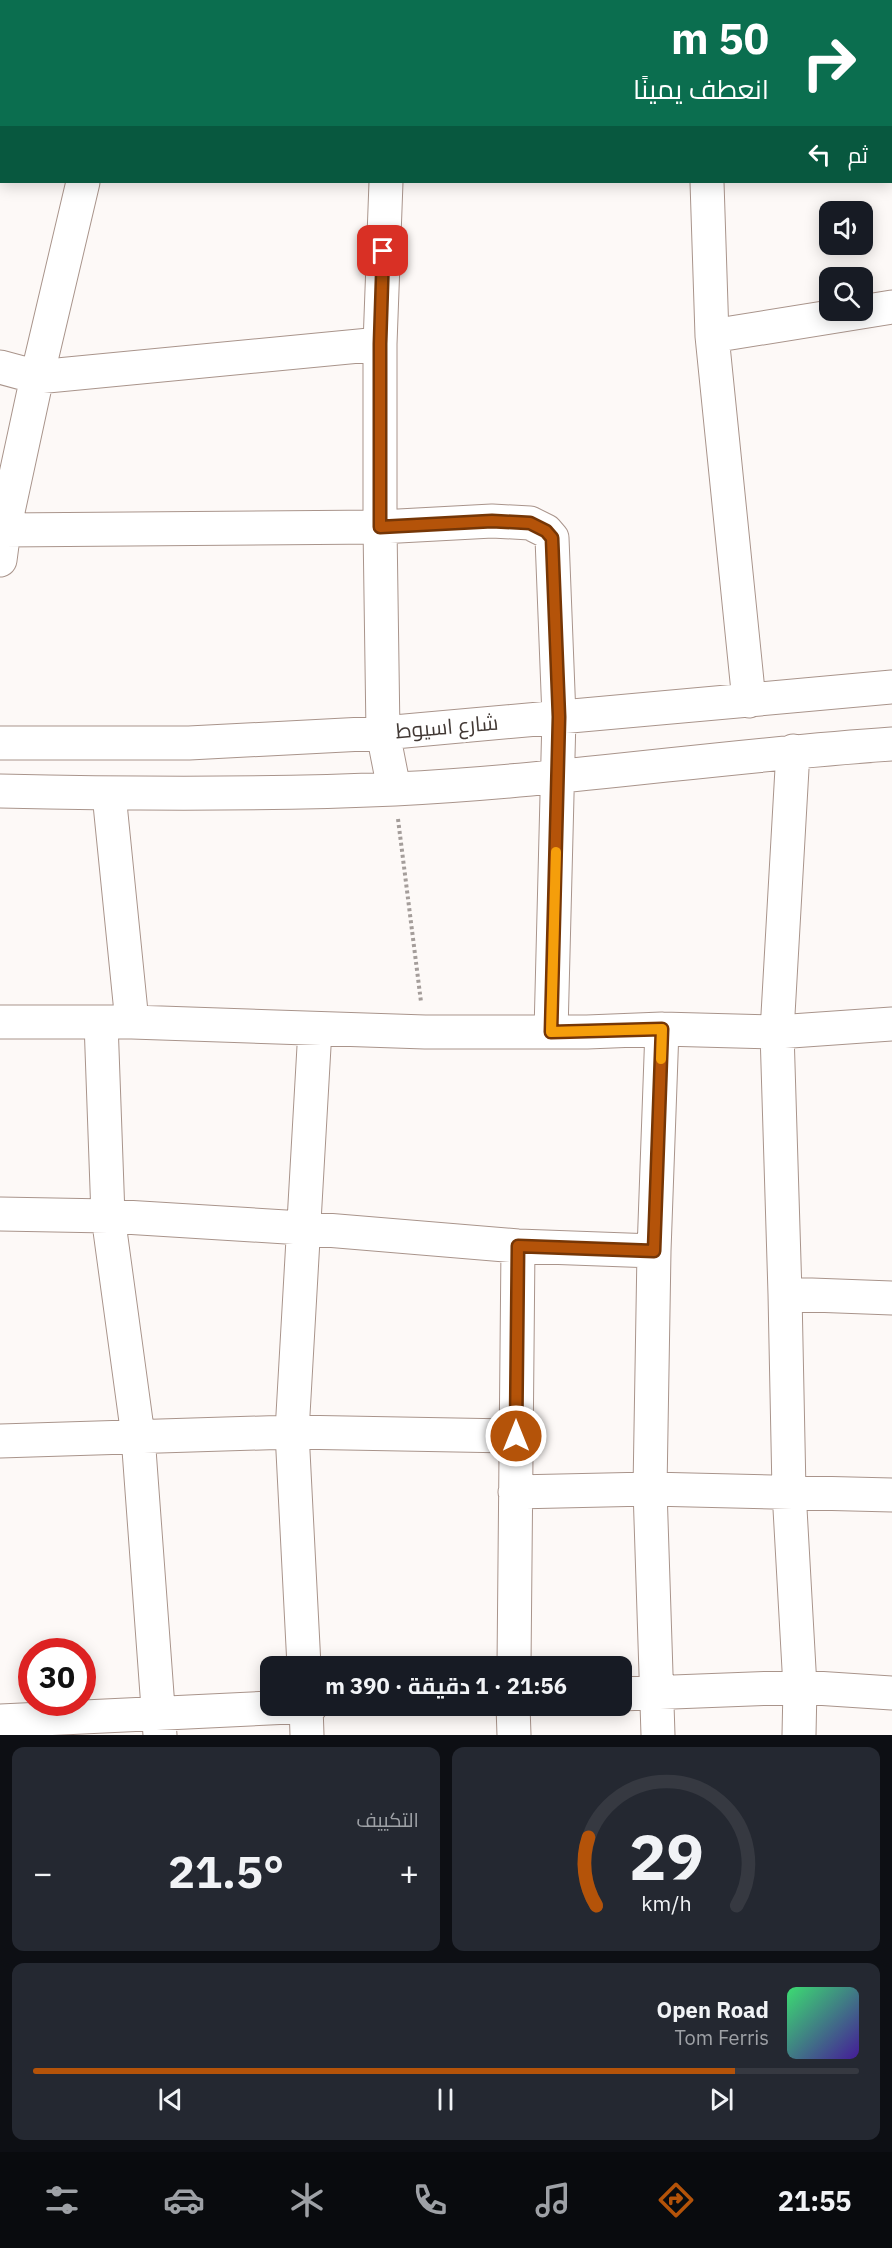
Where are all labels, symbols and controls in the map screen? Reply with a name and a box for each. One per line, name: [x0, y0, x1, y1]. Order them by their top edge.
text: 50 m: [671, 11, 769, 66]
icon: right: [790, 24, 868, 102]
text: انعطف يمينًا: [633, 71, 769, 106]
icon: left: [803, 138, 836, 171]
text: ثم: [848, 140, 868, 169]
map controls: [819, 201, 873, 321]
button: sound: [819, 201, 873, 255]
pin: [357, 225, 408, 276]
icon: arrive: [366, 234, 399, 267]
button: search: [819, 267, 873, 321]
street label: شارع اسيوط: [394, 708, 500, 745]
position arrow: [484, 1404, 548, 1468]
speed limit sign: 30: [18, 1638, 96, 1716]
text: 21:56 · 1 دقيقة · 390 m: [325, 1671, 567, 1700]
text: التكييف: [356, 1806, 419, 1833]
text: 29: [629, 1816, 703, 1897]
text: 21.5°: [168, 1842, 284, 1900]
text: −: [33, 1851, 53, 1894]
text: +: [399, 1851, 419, 1894]
text: km/h: [641, 1889, 691, 1917]
text: Open Road: [656, 1995, 769, 2024]
text: Tom Ferris: [674, 2024, 769, 2051]
icon: previous: [154, 2083, 187, 2116]
icon: pause: [429, 2083, 462, 2116]
icon: next: [705, 2083, 738, 2116]
icon: filters: [41, 2179, 83, 2221]
icon: car: [163, 2179, 205, 2221]
icon: climate: [286, 2179, 328, 2221]
icon: phone: [409, 2179, 451, 2221]
icon: music: [532, 2179, 574, 2221]
icon: directions: [655, 2179, 697, 2221]
text: 21:55: [778, 2183, 852, 2218]

